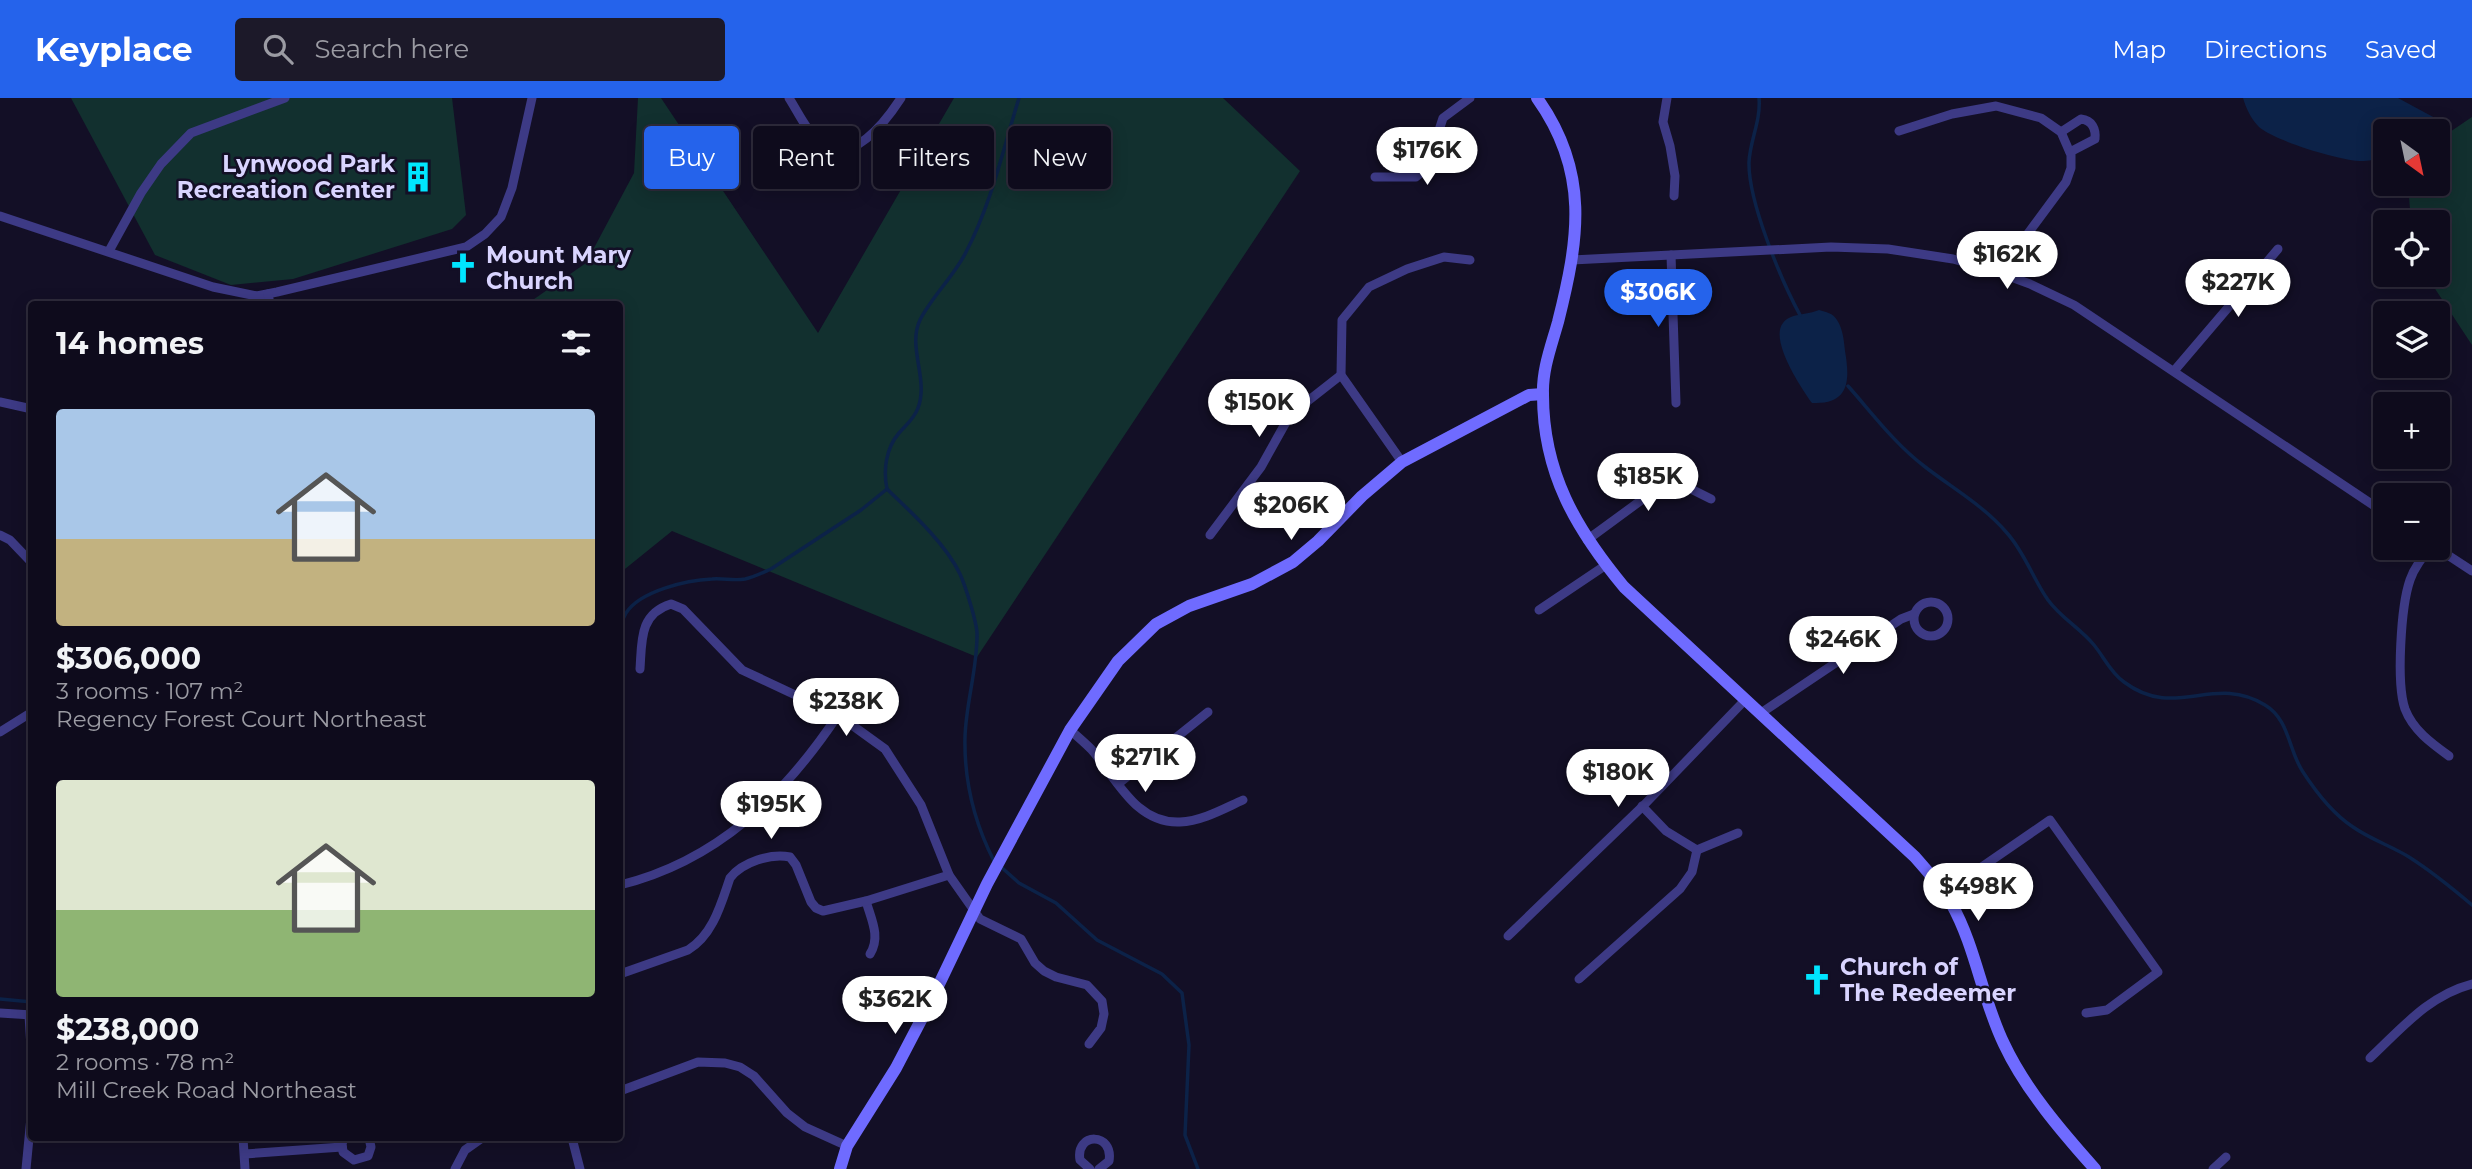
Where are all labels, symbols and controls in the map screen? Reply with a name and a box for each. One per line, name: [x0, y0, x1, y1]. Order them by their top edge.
search box: [235, 18, 725, 81]
text: Keyplace: [35, 29, 193, 69]
icon: search: [259, 30, 297, 68]
text: Search here: [315, 33, 469, 65]
text: Map: [2113, 35, 2166, 64]
text: Directions: [2204, 35, 2327, 64]
text: Saved: [2365, 35, 2437, 64]
north arrow: [2373, 119, 2450, 196]
map controls: [2373, 119, 2450, 560]
chip: Buy: [644, 126, 739, 189]
chip: Rent: [753, 126, 859, 189]
chip: Filters: [873, 126, 994, 189]
chip: New: [1008, 126, 1111, 189]
pin: $176K: [1378, 127, 1476, 187]
text: $176K: [1393, 136, 1461, 164]
place label: Lynwood Park Recreation Center: [177, 150, 396, 204]
building icon: Lynwood Park Recreation Center: [401, 160, 435, 194]
button: locate: [2373, 210, 2450, 287]
pin: $162K: [1958, 232, 2056, 291]
text: $162K: [1973, 240, 2041, 268]
place label: Mount Mary Church: [486, 241, 631, 295]
church icon: Mount Mary Church: [446, 251, 480, 285]
pin: $227K: [2189, 260, 2287, 319]
text: $227K: [2201, 268, 2275, 296]
pin: $306K: [1609, 270, 1707, 329]
text: $306K: [1620, 278, 1696, 306]
button: layers: [2373, 301, 2450, 378]
icon: filters: [557, 324, 595, 362]
text: 14 homes: [56, 325, 204, 362]
pin: $150K: [1210, 380, 1308, 439]
text: $150K: [1224, 388, 1294, 416]
button: +: [2373, 392, 2450, 469]
icon: home: [263, 454, 389, 580]
pin: $185K: [1599, 454, 1697, 513]
text: $185K: [1613, 462, 1683, 490]
pin: $206K: [1242, 482, 1340, 542]
button: −: [2373, 483, 2450, 560]
text: $206K: [1253, 491, 1329, 519]
pin: $246K: [1794, 616, 1892, 676]
text: $246K: [1805, 625, 1881, 653]
text: $306,000: [56, 640, 201, 677]
text: 3 rooms · 107 m²: [56, 677, 243, 705]
pin: $238K: [797, 678, 895, 738]
text: $238K: [809, 687, 883, 715]
text: Regency Forest Court Northeast: [56, 705, 427, 733]
pin: $271K: [1096, 734, 1194, 794]
text: $271K: [1111, 743, 1179, 771]
pin: $180K: [1569, 750, 1667, 809]
text: $180K: [1582, 758, 1654, 786]
pin: $195K: [722, 782, 820, 841]
text: $195K: [737, 790, 805, 818]
icon: home: [263, 825, 389, 951]
pin: $498K: [1929, 864, 2027, 923]
text: $498K: [1939, 872, 2017, 900]
place label: Church of The Redeemer: [1840, 953, 2016, 1007]
church icon: Church of The Redeemer: [1800, 963, 1834, 997]
pin: $362K: [846, 976, 944, 1036]
text: $362K: [858, 985, 932, 1013]
text: $238,000: [56, 1011, 199, 1048]
text: 2 rooms · 78 m²: [56, 1048, 234, 1076]
text: Mill Creek Road Northeast: [56, 1076, 357, 1104]

